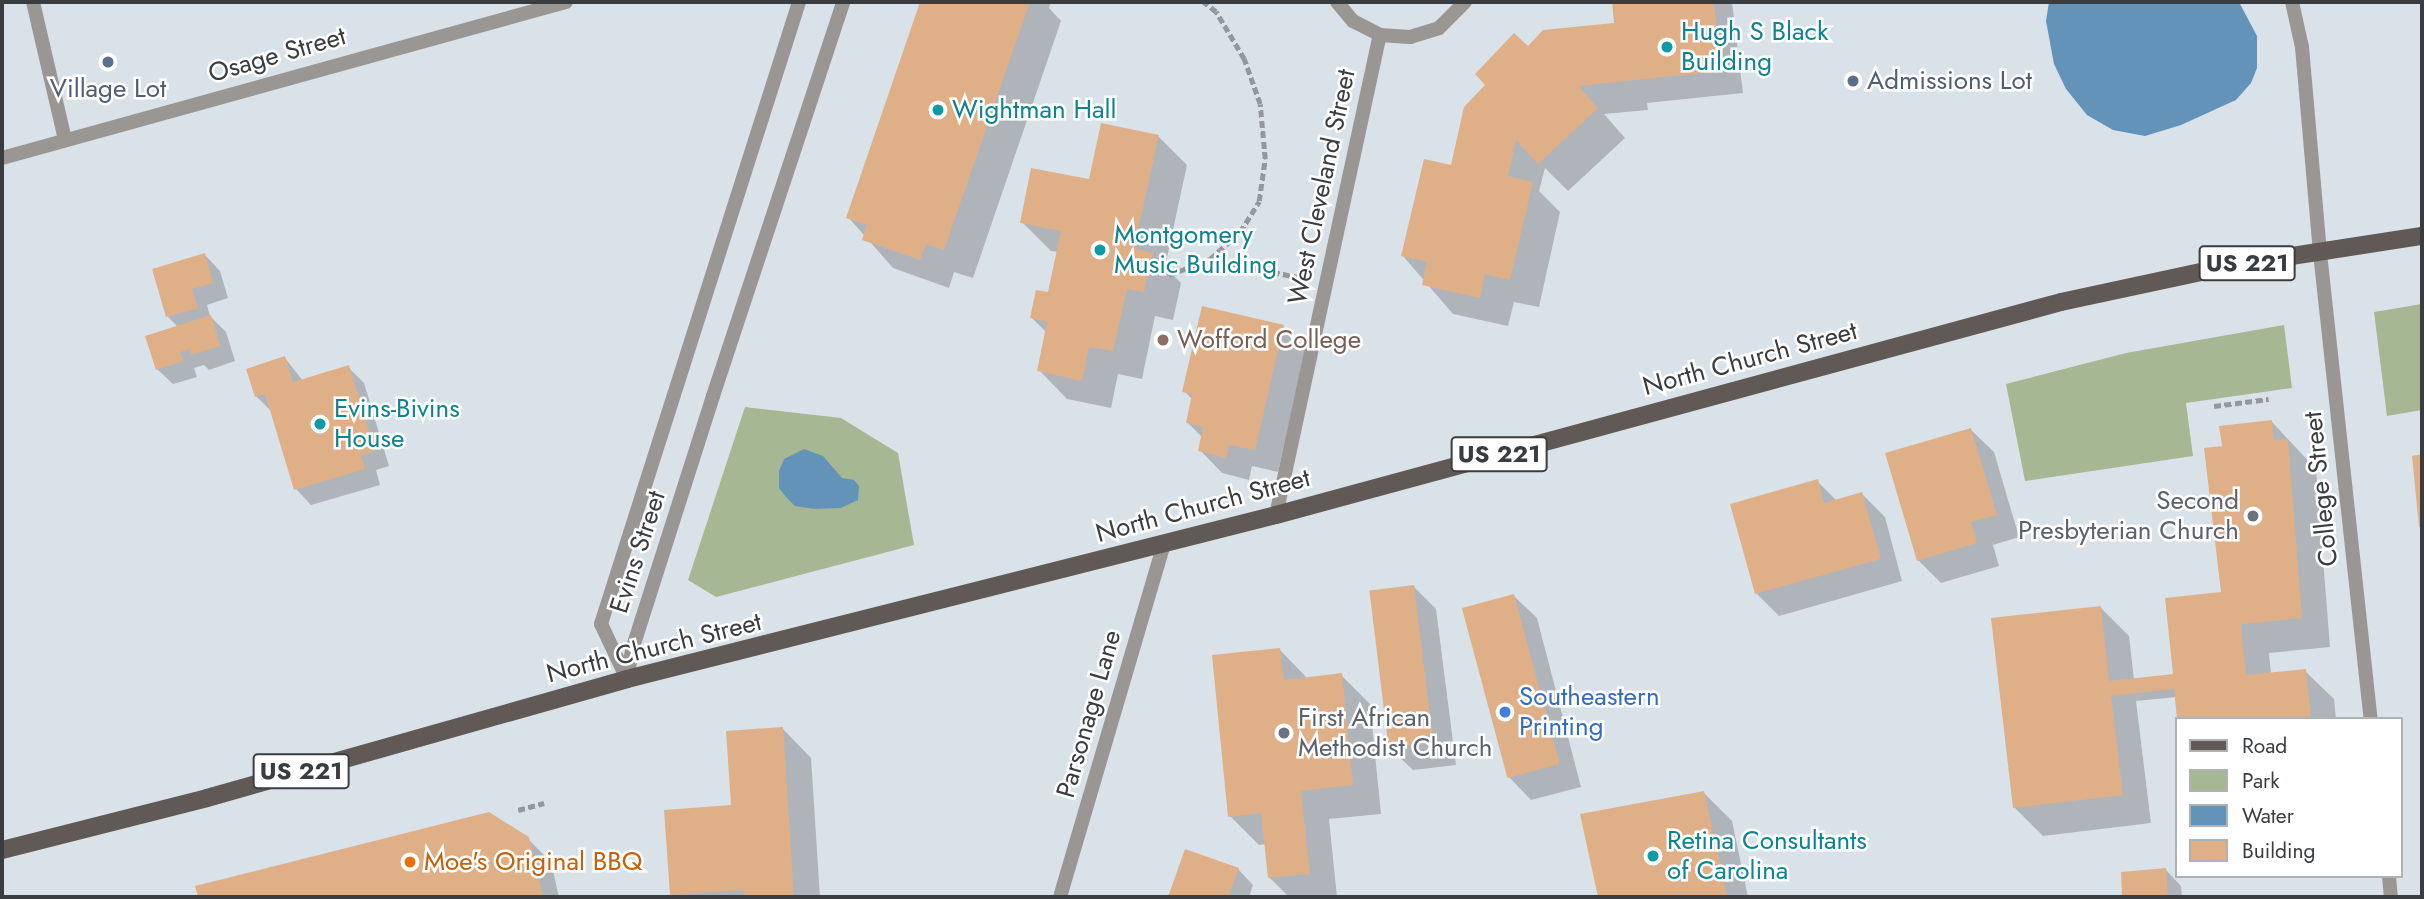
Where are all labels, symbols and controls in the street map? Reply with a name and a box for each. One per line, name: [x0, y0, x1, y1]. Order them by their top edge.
place label: Hugh S Black Building: [1681, 16, 1828, 78]
street label: Osage Street: [205, 20, 349, 90]
marker: Hugh S Black Building: [1659, 39, 1675, 55]
marker: Village Lot: [100, 54, 116, 70]
place label: Admissions Lot: [1867, 65, 2032, 97]
street label: West Cleveland Street: [1282, 67, 1362, 307]
place label: Village Lot: [50, 73, 166, 105]
marker: Admissions Lot: [1845, 73, 1861, 89]
place label: Wightman Hall: [952, 94, 1117, 126]
marker: Wightman Hall: [930, 102, 946, 118]
place label: Montgomery Music Building: [1114, 219, 1277, 280]
marker: Montgomery Music Building: [1092, 242, 1108, 258]
road number: US 221: [2198, 242, 2296, 284]
street label: North Church Street: [1639, 315, 1861, 403]
place label: Wofford College: [1177, 324, 1361, 356]
marker: Wofford College: [1155, 332, 1171, 348]
place label: Evins-Bivins House: [334, 393, 460, 454]
street label: College Street: [2297, 410, 2345, 568]
marker: Evins-Bivins House: [312, 416, 328, 432]
road number: US 221: [1450, 434, 1548, 475]
street label: North Church Street: [1092, 462, 1314, 550]
place label: Second Presbyterian Church: [2018, 485, 2239, 546]
street label: Evins Street: [604, 487, 672, 617]
marker: Second Presbyterian Church: [2245, 508, 2261, 524]
street label: North Church Street: [543, 606, 765, 690]
street label: Parsonage Lane: [1050, 627, 1128, 801]
place label: Southeastern Printing: [1519, 681, 1660, 742]
place label: First African Methodist Church: [1298, 702, 1492, 764]
marker: Southeastern Printing: [1497, 704, 1513, 720]
legend: [2176, 717, 2403, 878]
marker: First African Methodist Church: [1276, 725, 1292, 741]
text: Road: [2242, 731, 2287, 761]
road number: US 221: [252, 750, 350, 792]
text: Park: [2242, 766, 2279, 796]
text: Water: [2242, 801, 2294, 831]
place label: Retina Consultants of Carolina: [1667, 825, 1867, 886]
text: Building: [2242, 836, 2315, 866]
place label: Moe's Original BBQ: [424, 846, 642, 878]
marker: Retina Consultants of Carolina: [1645, 848, 1661, 864]
marker: Moe's Original BBQ: [402, 854, 418, 870]

